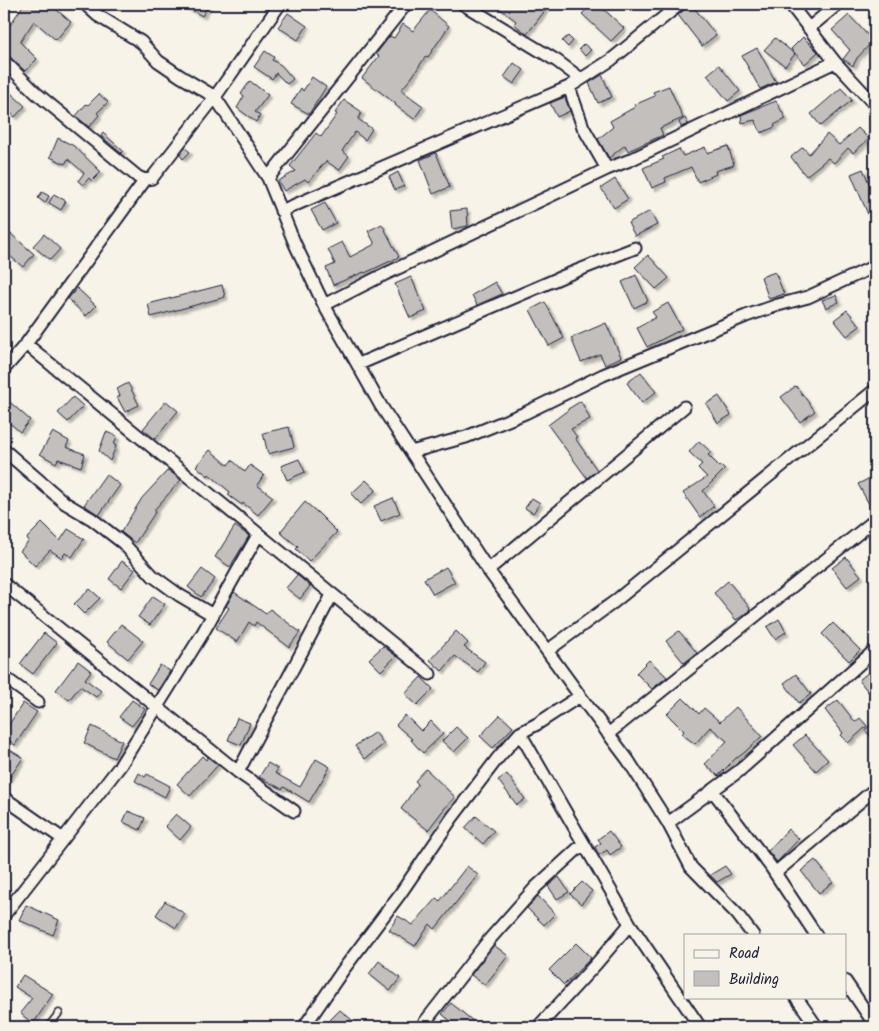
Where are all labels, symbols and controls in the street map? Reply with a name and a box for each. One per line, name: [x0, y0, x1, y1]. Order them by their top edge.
legend: [684, 934, 846, 998]
text: Road: [729, 942, 760, 966]
text: Building: [729, 968, 779, 992]

